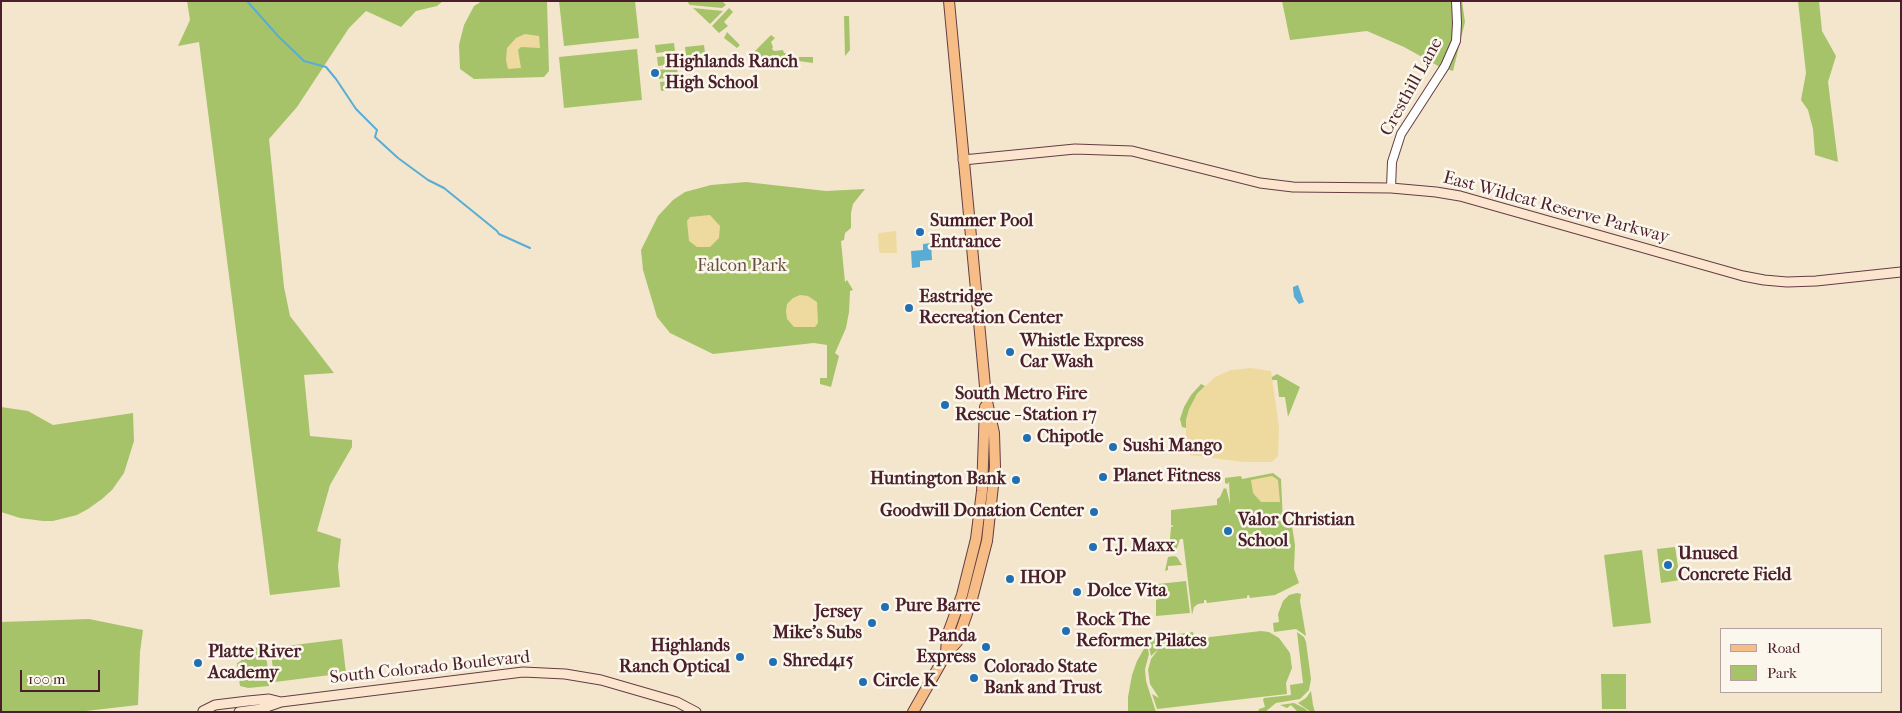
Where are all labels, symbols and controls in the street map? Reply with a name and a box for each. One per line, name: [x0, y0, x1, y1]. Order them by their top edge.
street label: Cresthill Lane: [1376, 34, 1448, 140]
place label: Highlands Ranch High School: [665, 52, 798, 94]
marker: Highlands Ranch High School: [649, 67, 661, 79]
street label: East Wildcat Reserve Parkway: [1441, 167, 1671, 249]
place label: Summer Pool Entrance: [930, 211, 1033, 253]
marker: Summer Pool Entrance: [914, 226, 926, 238]
park label: Falcon Park: [697, 256, 787, 278]
place label: Eastridge Recreation Center: [919, 287, 1063, 330]
marker: Eastridge Recreation Center: [903, 302, 915, 314]
place label: Whistle Express Car Wash: [1020, 331, 1144, 374]
marker: Whistle Express Car Wash: [1004, 346, 1016, 358]
place label: South Metro Fire Rescue - Station 17: [955, 384, 1097, 426]
marker: South Metro Fire Rescue - Station 17: [939, 399, 951, 411]
place label: Chipotle: [1037, 427, 1104, 449]
marker: Chipotle: [1021, 432, 1033, 444]
place label: Sushi Mango: [1123, 436, 1222, 458]
marker: Sushi Mango: [1107, 441, 1119, 453]
place label: Planet Fitness: [1113, 466, 1221, 488]
place label: Huntington Bank: [870, 469, 1006, 491]
marker: Planet Fitness: [1097, 471, 1109, 483]
marker: Huntington Bank: [1010, 474, 1022, 486]
place label: Goodwill Donation Center: [880, 501, 1084, 523]
marker: Goodwill Donation Center: [1088, 506, 1100, 518]
place label: Valor Christian School: [1238, 510, 1355, 552]
marker: Valor Christian School: [1222, 525, 1234, 537]
place label: T.J. Maxx: [1103, 536, 1175, 558]
marker: T.J. Maxx: [1087, 541, 1099, 553]
place label: Unused Concrete Field: [1678, 544, 1791, 586]
marker: Unused Concrete Field: [1662, 559, 1674, 571]
place label: IHOP: [1020, 568, 1066, 590]
marker: IHOP: [1004, 573, 1016, 585]
place label: Dolce Vita: [1087, 581, 1167, 603]
marker: Dolce Vita: [1071, 586, 1083, 598]
place label: Pure Barre: [895, 596, 980, 618]
marker: Pure Barre: [879, 601, 891, 613]
place label: Jersey Mike's Subs: [773, 602, 862, 644]
place label: Rock The Reformer Pilates: [1076, 610, 1207, 652]
marker: Jersey Mike's Subs: [866, 617, 878, 629]
marker: Rock The Reformer Pilates: [1060, 625, 1072, 637]
place label: Panda Express: [916, 626, 976, 669]
legend: [1720, 628, 1882, 693]
place label: Highlands Ranch Optical: [619, 636, 730, 679]
text: Road: [1767, 639, 1800, 657]
marker: Panda Express: [980, 641, 992, 653]
place label: Platte River Academy: [208, 642, 301, 684]
street label: South Colorado Boulevard: [329, 647, 531, 689]
marker: Highlands Ranch Optical: [734, 651, 746, 663]
place label: Shred415: [783, 651, 853, 673]
marker: Shred415: [767, 656, 779, 668]
marker: Platte River Academy: [192, 657, 204, 669]
place label: Colorado State Bank and Trust: [984, 657, 1102, 700]
scale bar: [22, 660, 102, 692]
text: Park: [1767, 664, 1797, 682]
text: 100 m: [28, 670, 66, 688]
place label: Circle K: [873, 671, 936, 693]
marker: Colorado State Bank and Trust: [968, 672, 980, 684]
marker: Circle K: [857, 676, 869, 688]

